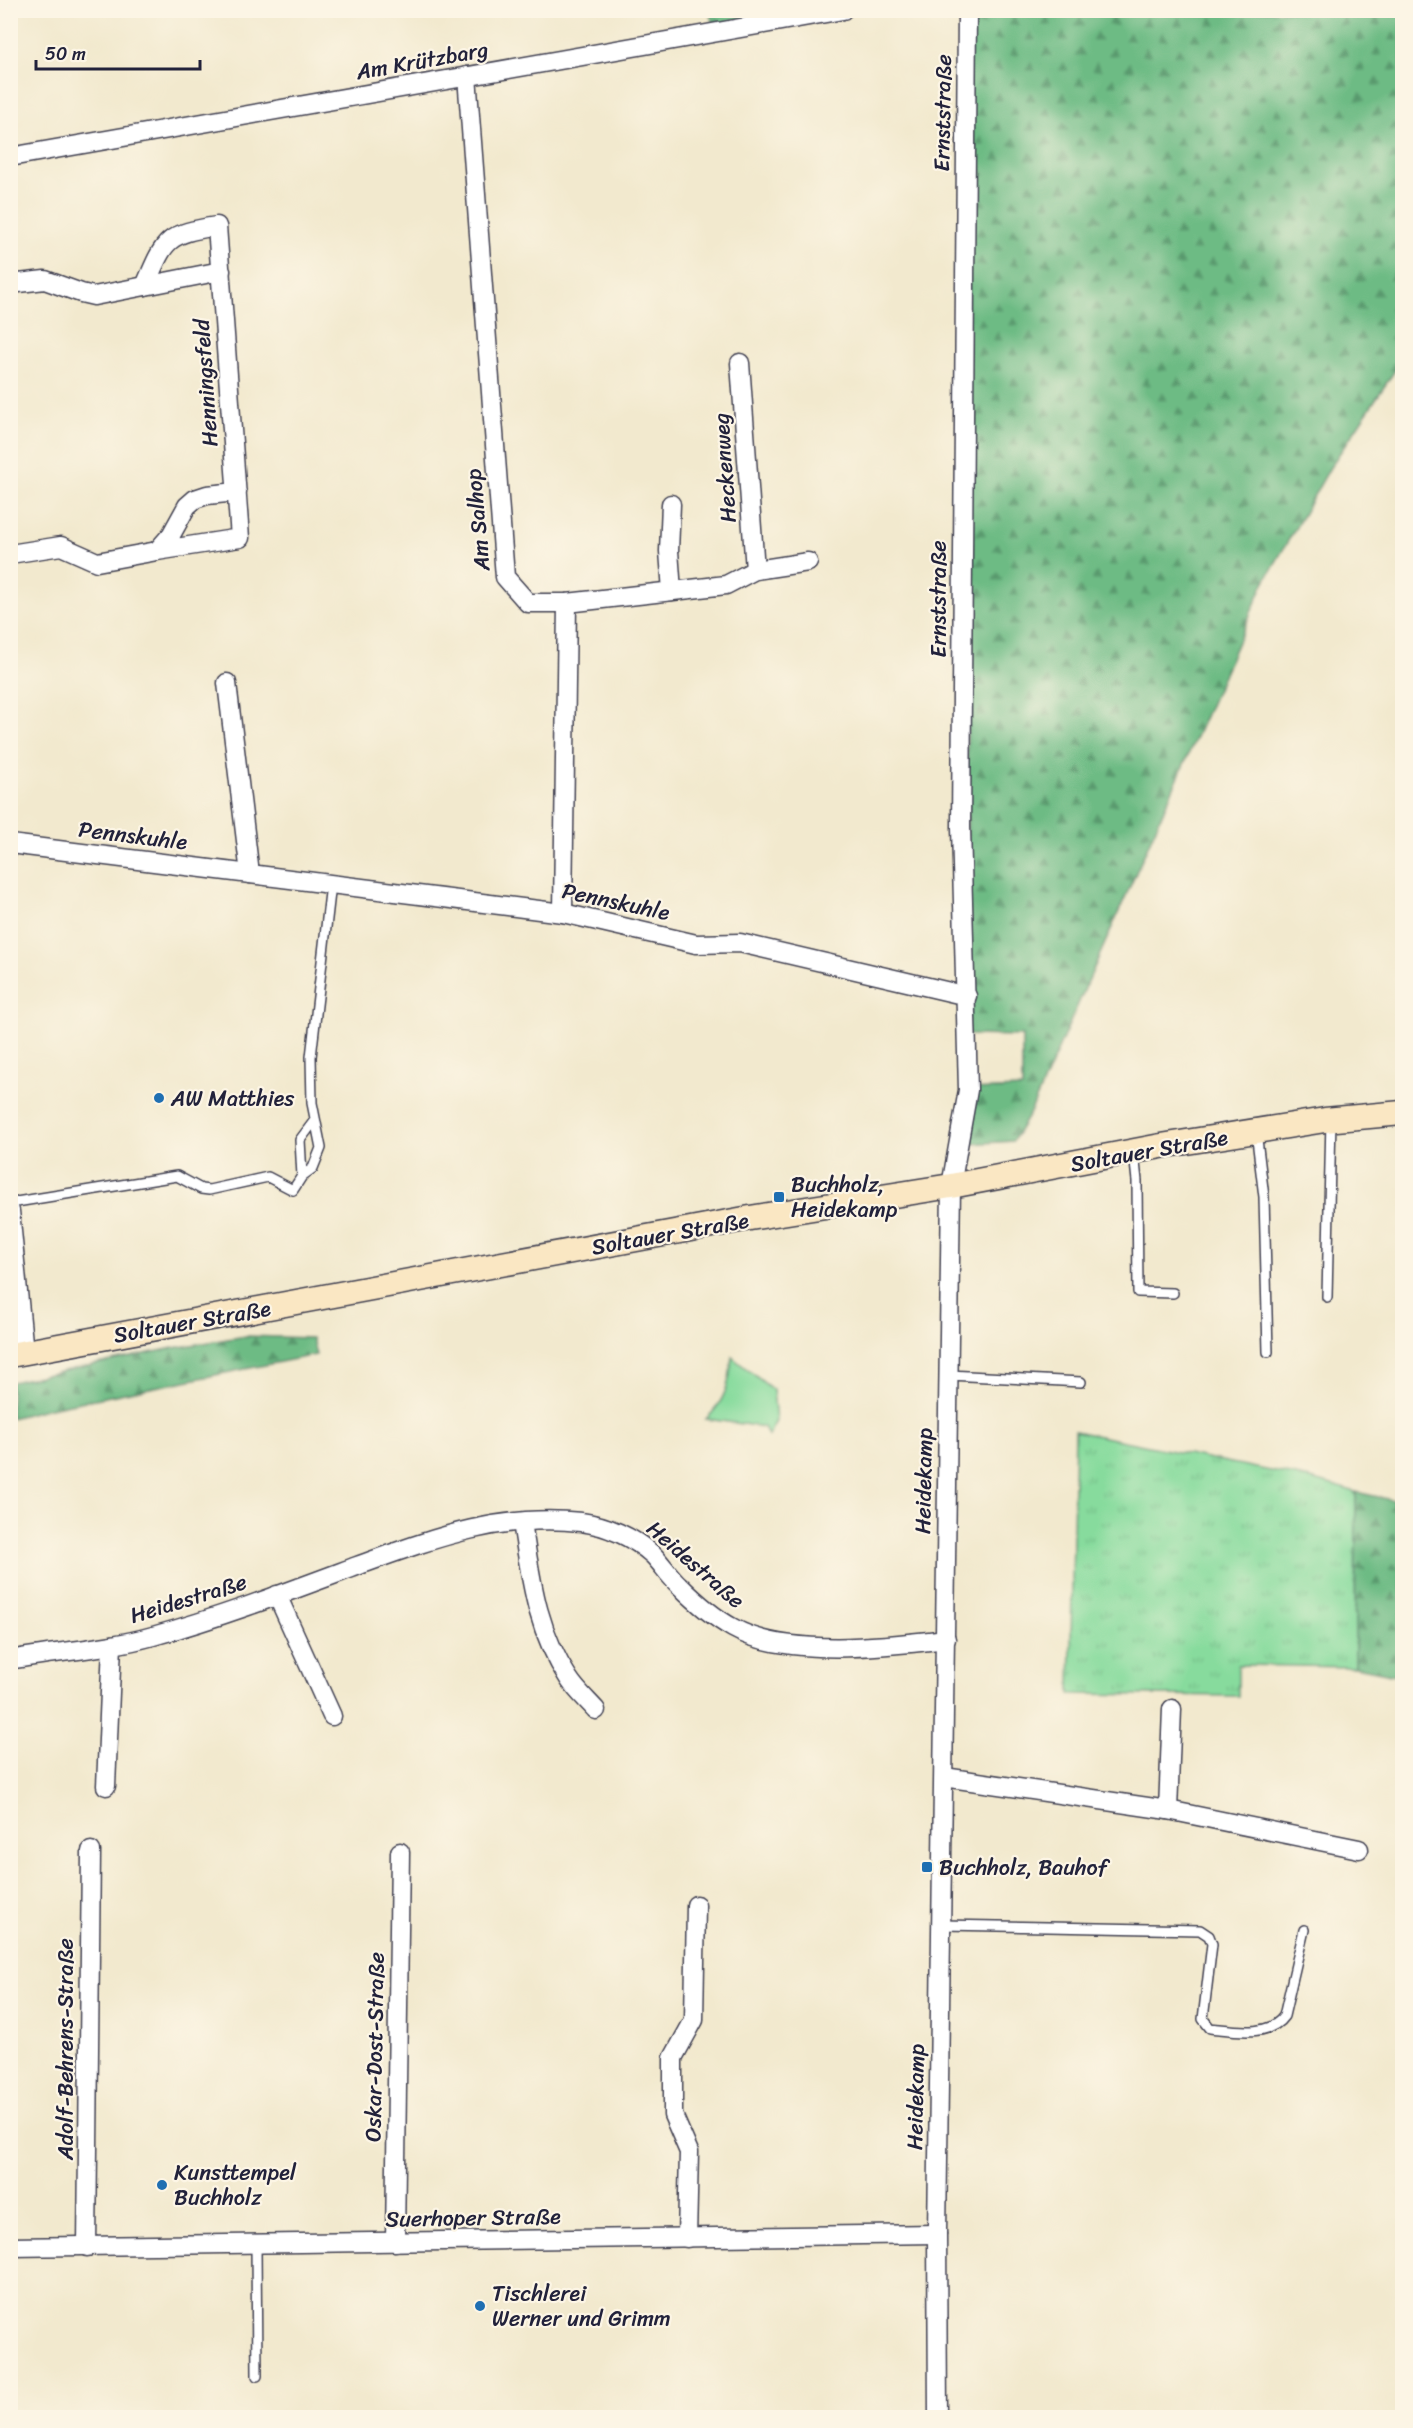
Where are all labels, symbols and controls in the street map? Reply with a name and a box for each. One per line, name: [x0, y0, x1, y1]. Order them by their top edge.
street label: Am Krützbarg: [352, 30, 491, 91]
scale bar: [36, 33, 200, 71]
text: 50 m: [45, 38, 86, 70]
street label: Ernststraße: [922, 54, 963, 172]
street label: Henningsfeld: [181, 316, 229, 448]
street label: Heckenweg: [701, 412, 748, 524]
street label: Am Salhop: [454, 467, 501, 574]
street label: Ernststraße: [919, 540, 958, 658]
street label: Pennskuhle: [76, 809, 190, 862]
street label: Pennskuhle: [558, 871, 674, 932]
place label: AW Matthies: [170, 1079, 295, 1118]
marker: AW Matthies: [152, 1091, 166, 1105]
street label: Soltauer Straße: [1067, 1117, 1231, 1184]
place label: Buchholz, Heidekamp: [791, 1165, 898, 1229]
marker: Buchholz, Heidekamp: [772, 1190, 786, 1204]
street label: Soltauer Straße: [588, 1200, 752, 1267]
street label: Soltauer Straße: [110, 1288, 274, 1355]
street label: Heidekamp: [903, 1427, 944, 1535]
street label: Heidestraße: [637, 1510, 754, 1619]
street label: Heidestraße: [125, 1562, 252, 1635]
place label: Buchholz, Bauhof: [939, 1848, 1111, 1887]
marker: Buchholz, Bauhof: [920, 1860, 934, 1874]
street label: Adolf-Behrens-Straße: [46, 1938, 85, 2161]
street label: Oskar-Dost-Straße: [353, 1952, 396, 2142]
street label: Heidekamp: [895, 2043, 936, 2151]
place label: Kunsttempel Buchholz: [174, 2153, 297, 2217]
marker: Kunsttempel Buchholz: [155, 2178, 169, 2192]
street label: Suerhoper Straße: [385, 2196, 561, 2239]
place label: Tischlerei Werner und Grimm: [492, 2274, 671, 2338]
marker: Tischlerei Werner und Grimm: [473, 2299, 487, 2313]

